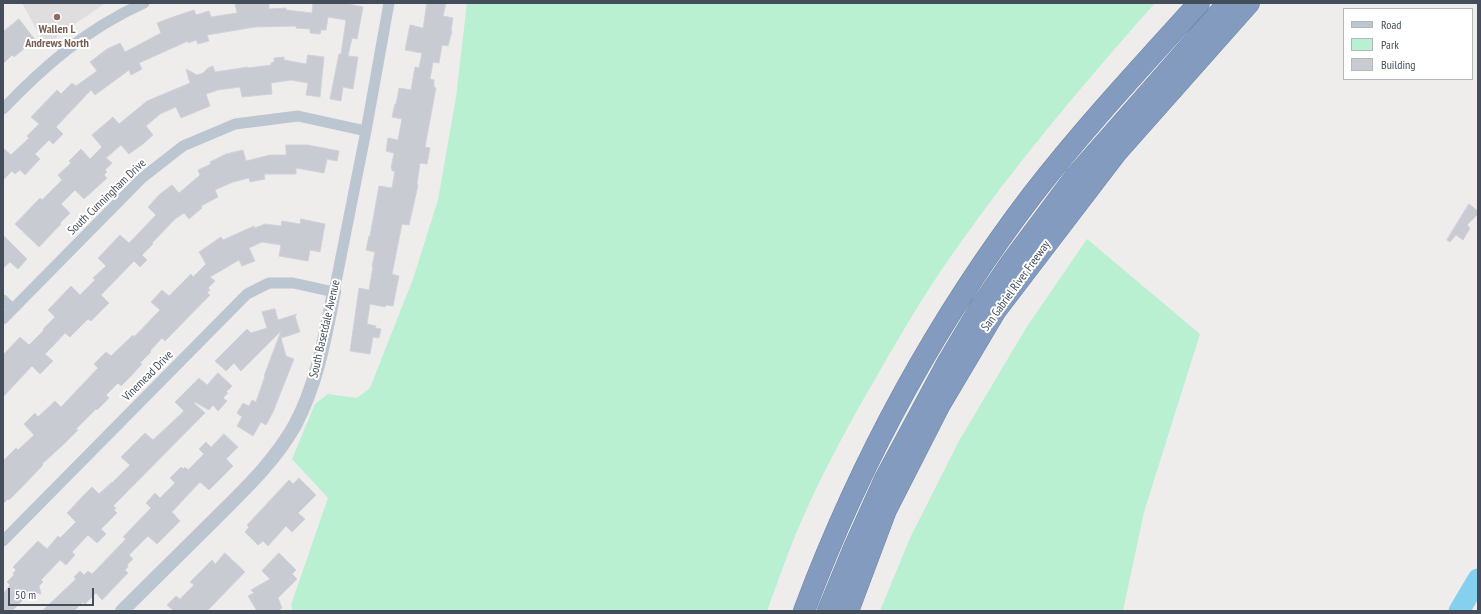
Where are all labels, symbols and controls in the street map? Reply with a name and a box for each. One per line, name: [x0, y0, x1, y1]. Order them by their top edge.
legend: [1343, 8, 1473, 80]
marker: Wallen L Andrews North: [52, 12, 62, 22]
text: Road: [1381, 17, 1401, 32]
place label: Wallen L Andrews North: [25, 23, 89, 51]
text: Park: [1381, 37, 1399, 52]
text: Building: [1381, 57, 1416, 72]
street label: South Cunningham Drive: [65, 156, 149, 238]
street label: San Gabriel River Freeway: [978, 238, 1054, 334]
street label: South Basetdale Avenue: [307, 279, 343, 379]
street label: Vinemead Drive: [120, 348, 176, 404]
scale bar: [10, 580, 96, 606]
text: 50 m: [15, 587, 36, 602]

